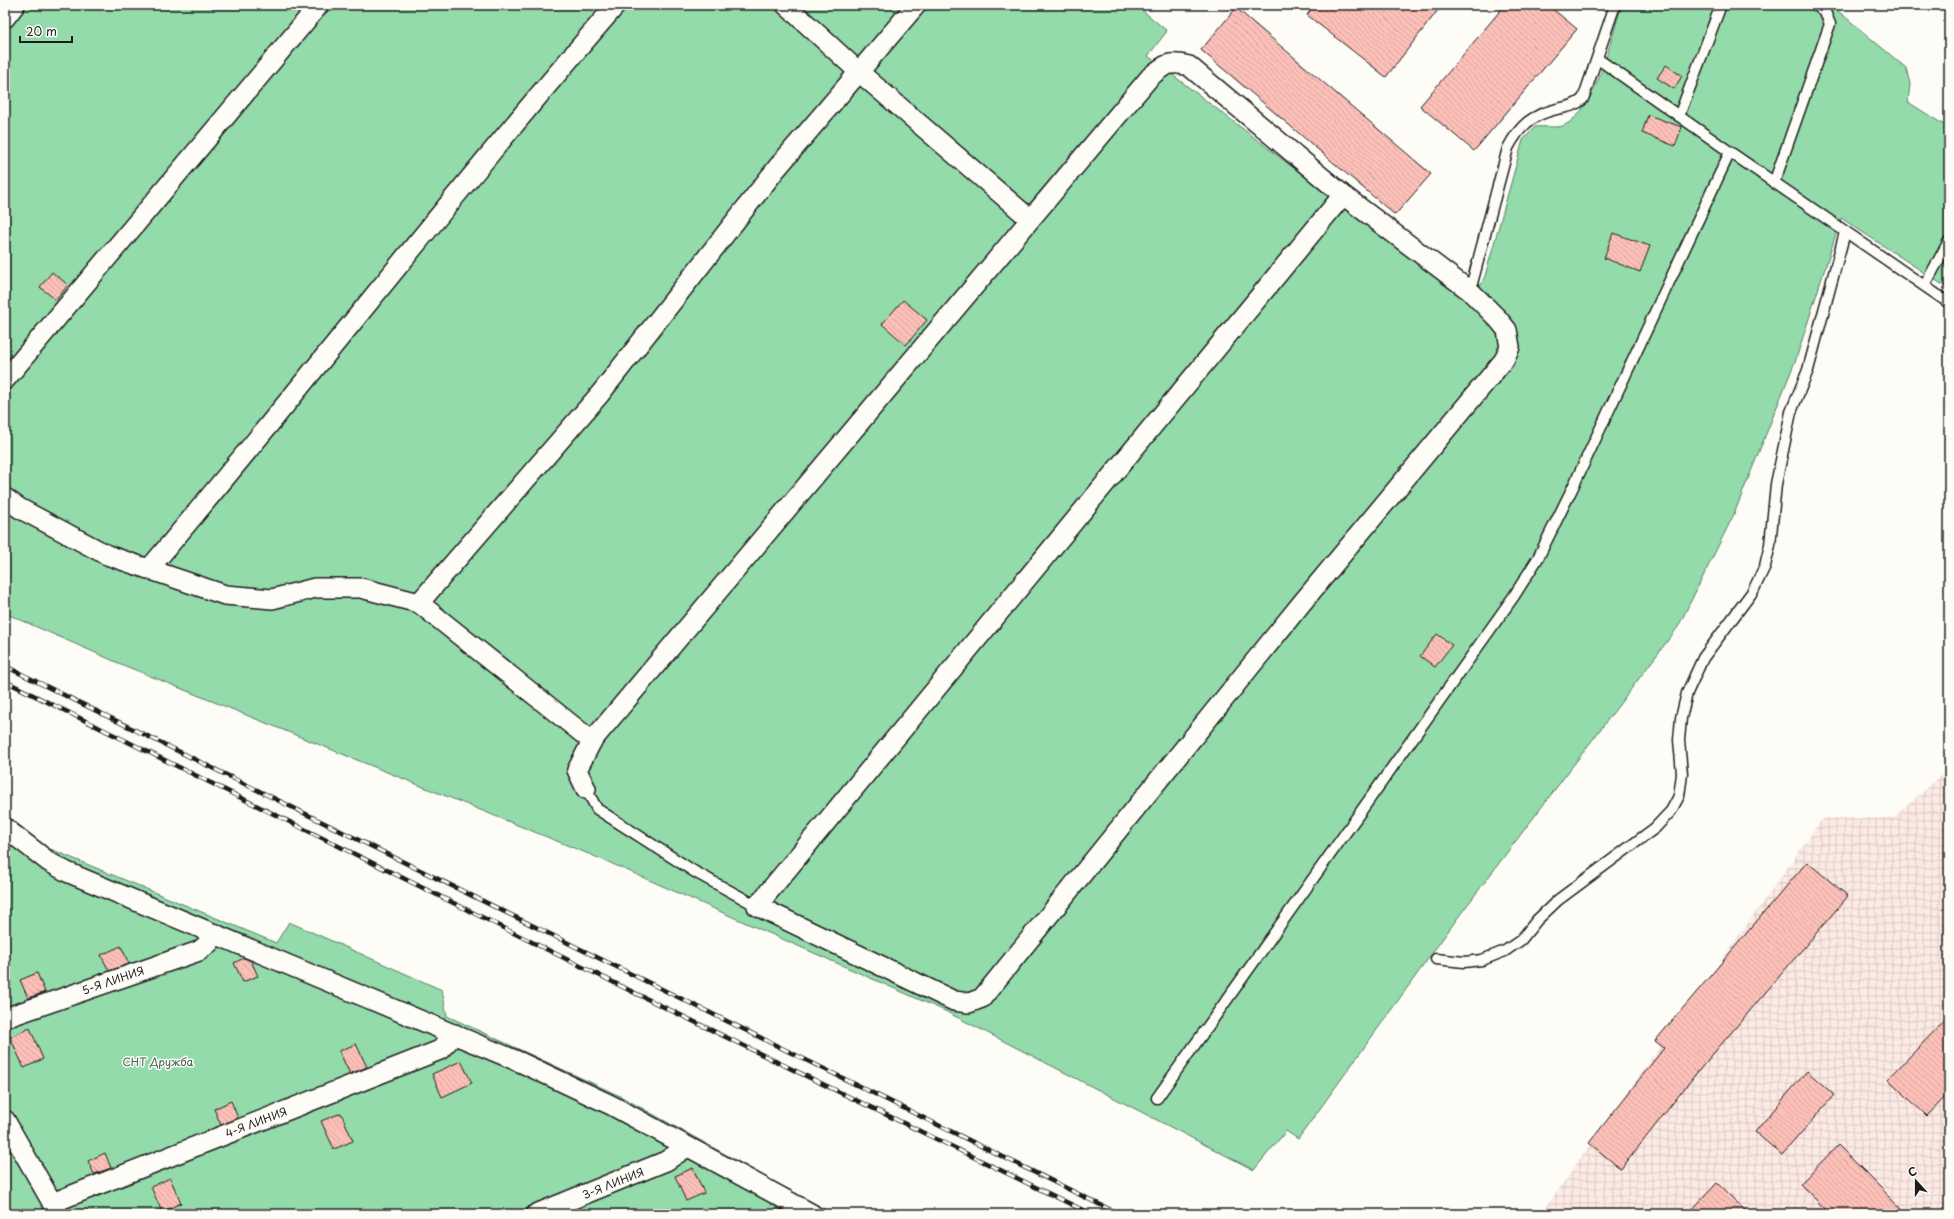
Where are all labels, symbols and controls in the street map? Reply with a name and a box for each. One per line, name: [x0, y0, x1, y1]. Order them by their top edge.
scale bar: [20, 18, 72, 44]
text: 20 m: [26, 22, 57, 40]
street label: 5-Я ЛИНИЯ: [80, 961, 146, 999]
park label: СНТ Дружба: [122, 1053, 194, 1070]
street label: 4-Я ЛИНИЯ: [223, 1102, 289, 1142]
north arrow: [1896, 1161, 1936, 1201]
text: С: [1905, 1162, 1919, 1181]
street label: 3-Я ЛИНИЯ: [580, 1163, 646, 1203]

